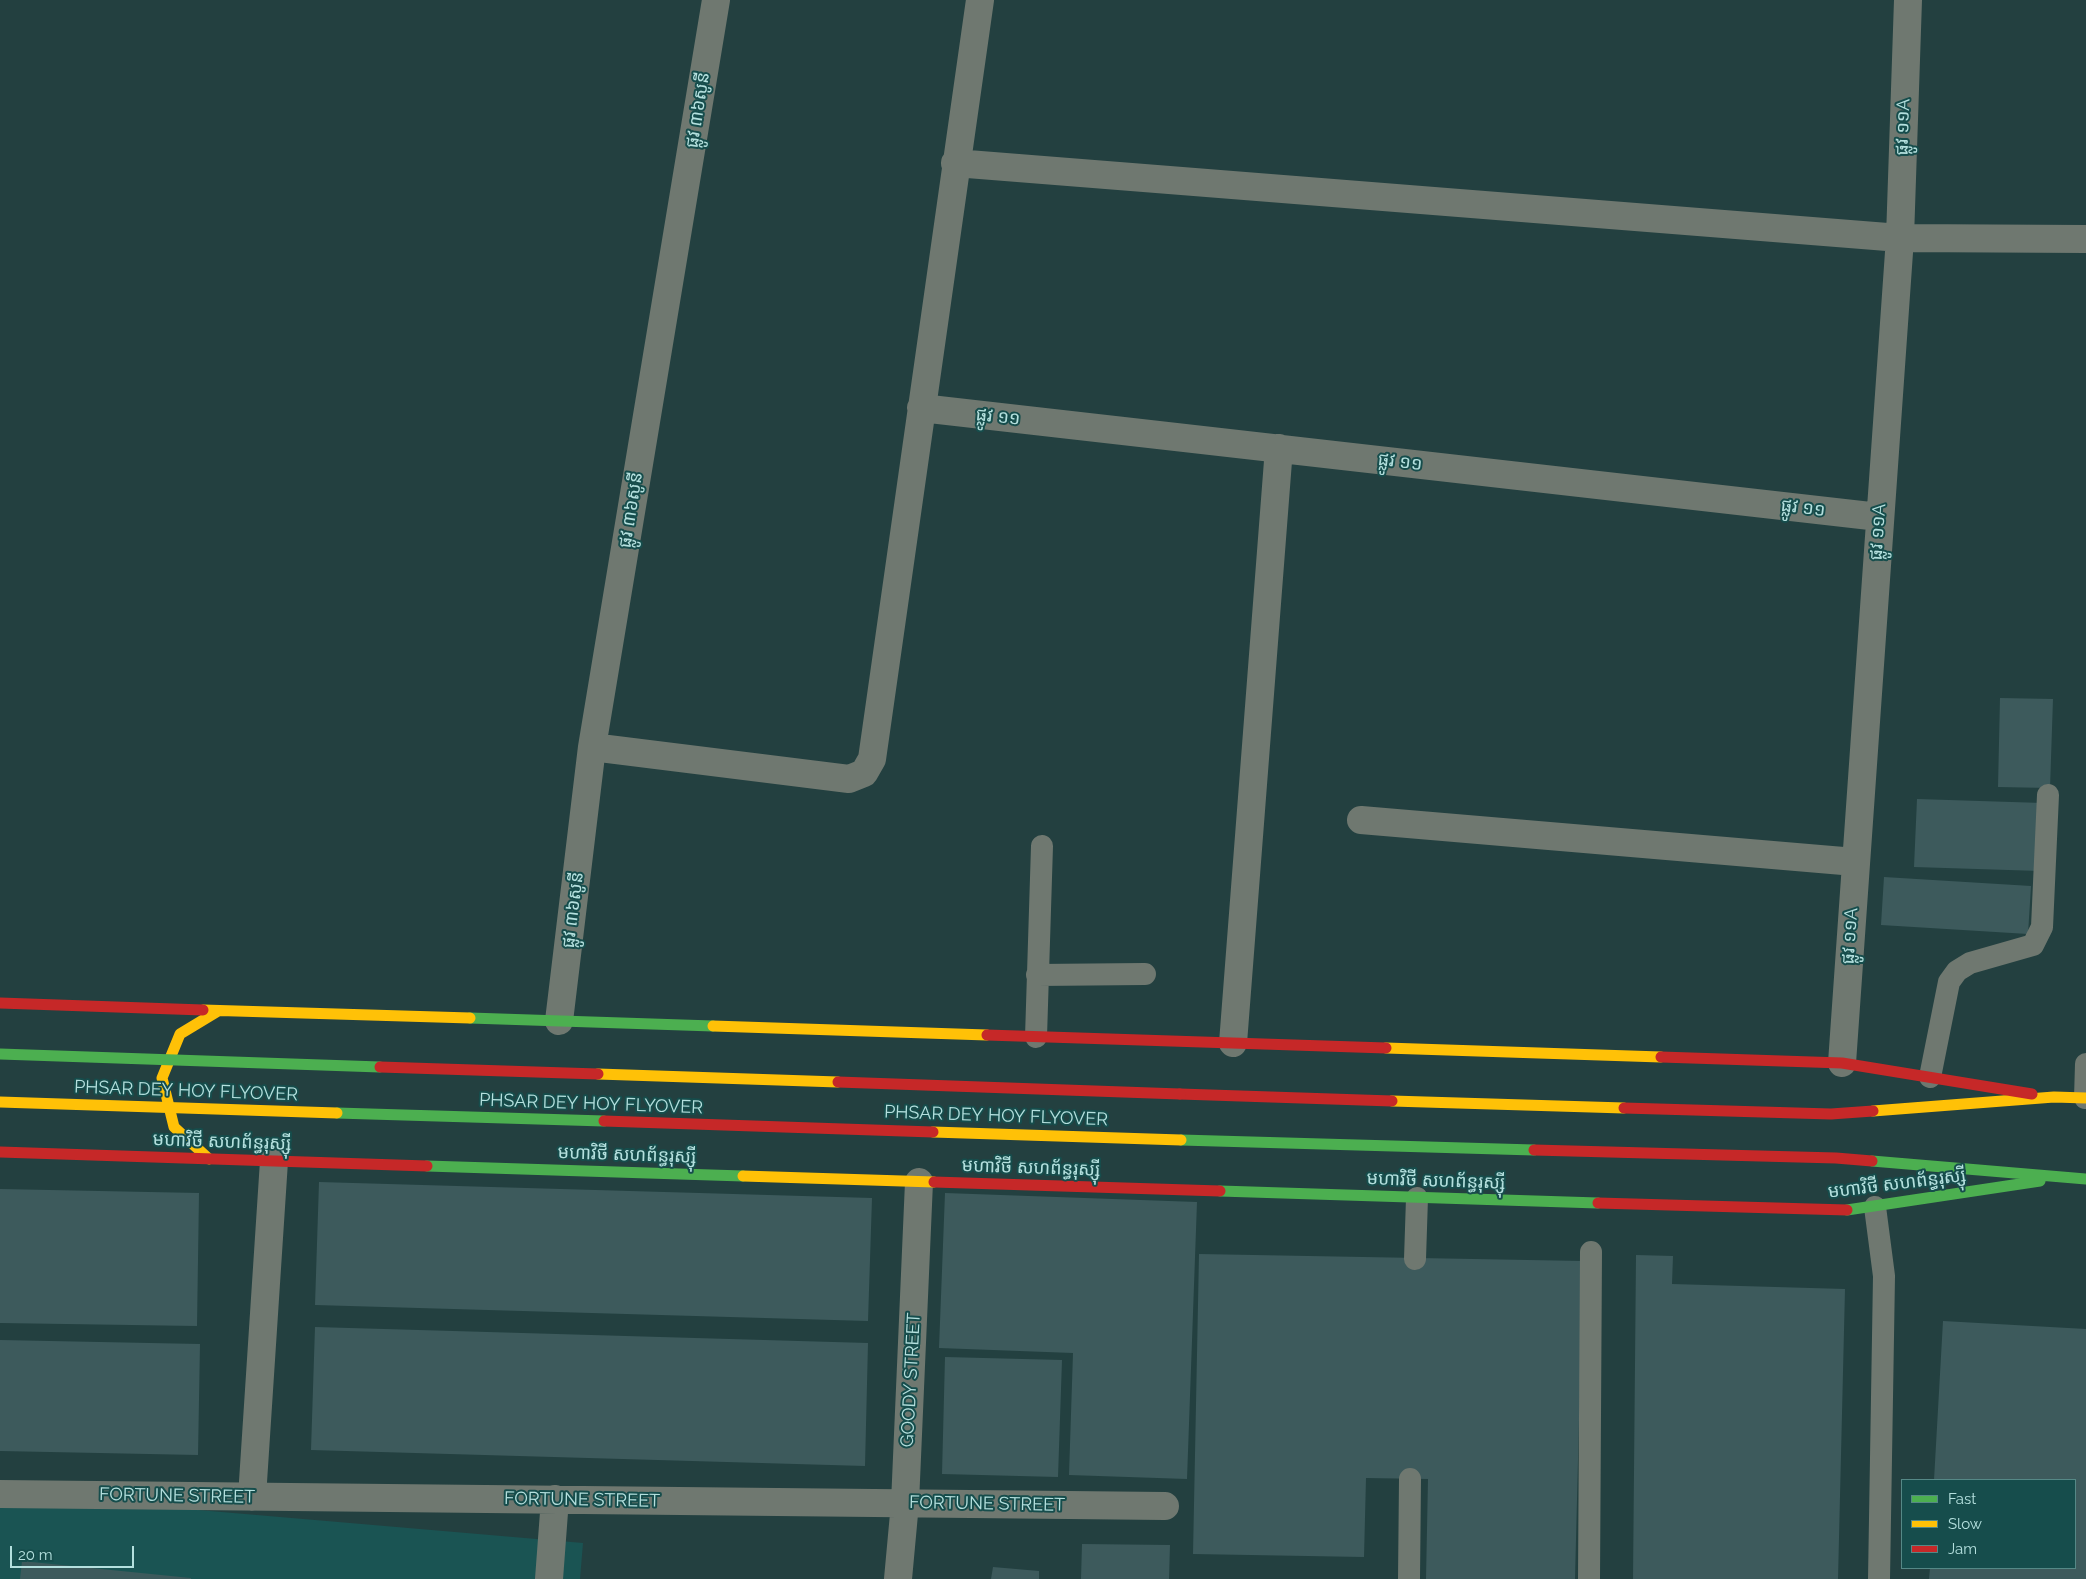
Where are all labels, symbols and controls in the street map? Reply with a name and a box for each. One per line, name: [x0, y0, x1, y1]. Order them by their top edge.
street label: ផ្លូវ ៣៦សូនី: [681, 70, 715, 150]
street label: ផ្លូវ ១១A: [1891, 98, 1915, 156]
street label: ផ្លូវ ១១: [975, 404, 1021, 430]
street label: ផ្លូវ ១១: [1376, 449, 1424, 475]
street label: ផ្លូវ ៣៦សូនី: [614, 470, 648, 550]
street label: ផ្លូវ ១១: [1779, 495, 1827, 521]
street label: ផ្លូវ ១១A: [1865, 503, 1891, 561]
street label: ផ្លូវ ៣៦សូនី: [558, 870, 588, 950]
street label: ផ្លូវ ១១A: [1837, 907, 1863, 965]
street label: PHSAR DEY HOY FLYOVER: [74, 1076, 298, 1106]
street label: PHSAR DEY HOY FLYOVER: [479, 1089, 703, 1119]
street label: PHSAR DEY HOY FLYOVER: [884, 1101, 1108, 1131]
street label: មហាវិថី សហព័ន្ធរុស្ស៊ី: [152, 1129, 292, 1155]
street label: មហាវិថី សហព័ន្ធរុស្ស៊ី: [557, 1142, 697, 1168]
street label: មហាវិថី សហព័ន្ធរុស្ស៊ី: [961, 1155, 1101, 1181]
street label: មហាវិថី សហព័ន្ធរុស្ស៊ី: [1827, 1165, 1967, 1203]
street label: មហាវិថី សហព័ន្ធរុស្ស៊ី: [1366, 1168, 1506, 1194]
street label: GOODY STREET: [897, 1312, 925, 1448]
legend: [1901, 1479, 2076, 1569]
street label: FORTUNE STREET: [99, 1484, 255, 1508]
street label: FORTUNE STREET: [504, 1488, 660, 1512]
text: Fast: [1948, 1490, 1976, 1508]
street label: FORTUNE STREET: [909, 1492, 1065, 1516]
text: Slow: [1948, 1515, 1982, 1533]
scale bar: [12, 1536, 136, 1568]
text: Jam: [1948, 1540, 1977, 1558]
text: 20 m: [18, 1546, 53, 1564]

